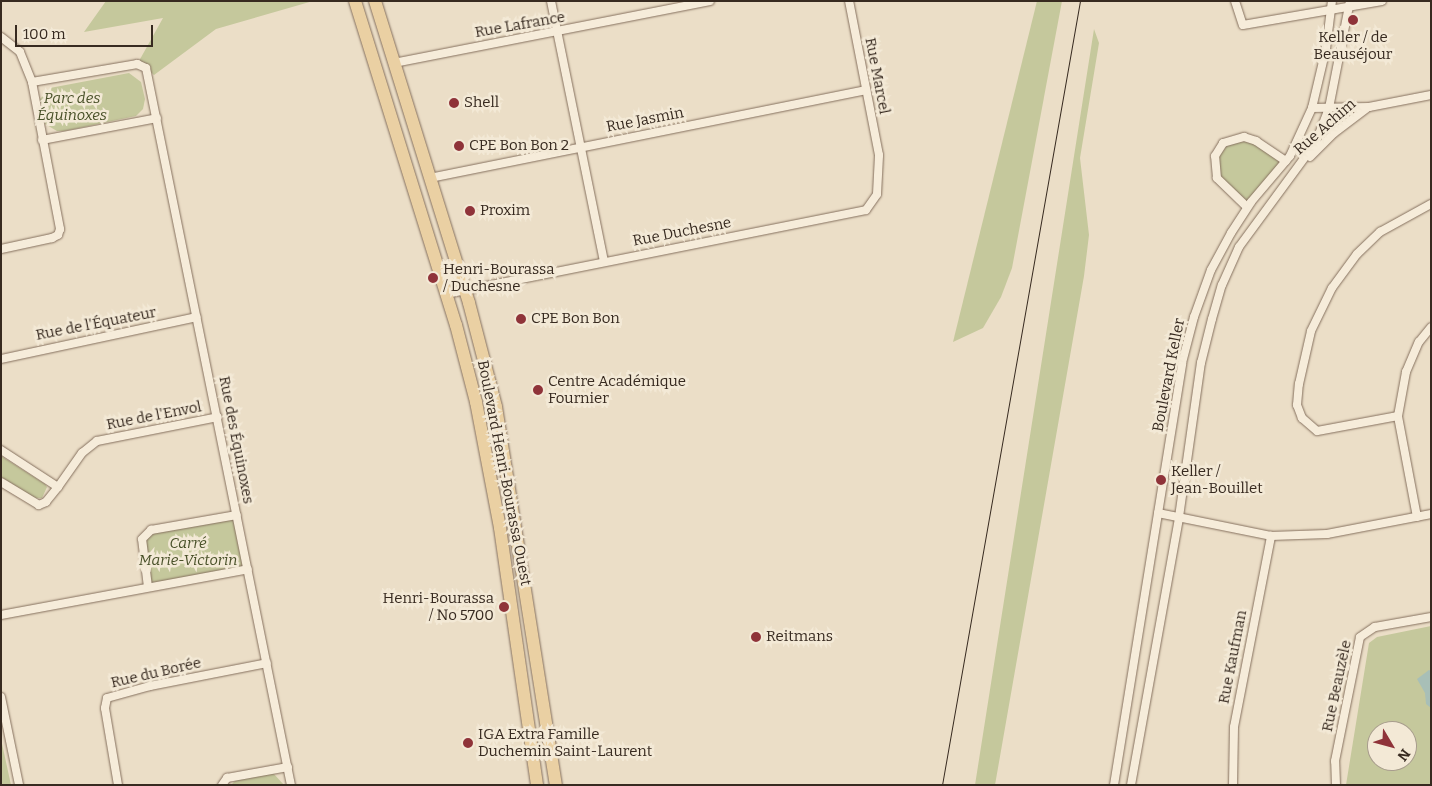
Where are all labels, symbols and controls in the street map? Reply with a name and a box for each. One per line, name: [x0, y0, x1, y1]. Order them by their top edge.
street label: Rue Lafrance: [473, 8, 567, 42]
marker: Keller / de Beauséjour: [1347, 14, 1359, 26]
scale bar: [18, 15, 155, 47]
text: 100 m: [23, 25, 66, 43]
place label: Keller / de Beauséjour: [1314, 28, 1392, 63]
street label: Rue Marcel: [861, 36, 893, 116]
park label: Parc des Équinoxes: [37, 89, 107, 124]
place label: Shell: [464, 94, 499, 112]
street label: Rue Achim: [1290, 95, 1360, 159]
marker: Shell: [448, 97, 460, 109]
street label: Rue Jasmin: [605, 104, 685, 136]
place label: CPE Bon Bon 2: [469, 137, 569, 155]
marker: CPE Bon Bon 2: [453, 140, 465, 152]
place label: Proxim: [480, 202, 530, 220]
marker: Proxim: [464, 205, 476, 217]
street label: Rue Duchesne: [631, 214, 733, 250]
place label: Henri-Bourassa / Duchesne: [443, 260, 554, 295]
marker: Henri-Bourassa / Duchesne: [427, 272, 439, 284]
street label: Rue de l'Équateur: [34, 303, 158, 345]
place label: CPE Bon Bon: [531, 310, 620, 328]
marker: CPE Bon Bon: [515, 313, 527, 325]
street label: Boulevard Keller: [1149, 317, 1189, 433]
street label: Boulevard Henri-Bourassa Ouest: [473, 359, 535, 587]
place label: Centre Académique Fournier: [548, 372, 686, 407]
street label: Rue des Équinoxes: [215, 375, 257, 505]
marker: Centre Académique Fournier: [532, 384, 544, 396]
street label: Rue de l'Envol: [105, 398, 203, 434]
place label: Keller / Jean-Bouillet: [1171, 462, 1263, 497]
marker: Keller / Jean-Bouillet: [1155, 474, 1167, 486]
park label: Carré Marie-Victorin: [139, 534, 237, 569]
place label: Henri-Bourassa / No 5700: [383, 589, 494, 624]
marker: Henri-Bourassa / No 5700: [498, 601, 510, 613]
street label: Rue Kaufman: [1215, 609, 1251, 705]
place label: Reitmans: [766, 628, 833, 646]
marker: Reitmans: [750, 631, 762, 643]
street label: Rue Beauzèle: [1319, 639, 1355, 733]
street label: Rue du Borée: [109, 654, 203, 692]
north arrow: [1367, 721, 1417, 771]
place label: IGA Extra Famille Duchemin Saint-Laurent: [478, 725, 652, 760]
marker: IGA Extra Famille Duchemin Saint-Laurent: [462, 737, 474, 749]
text: N: [1394, 745, 1414, 764]

